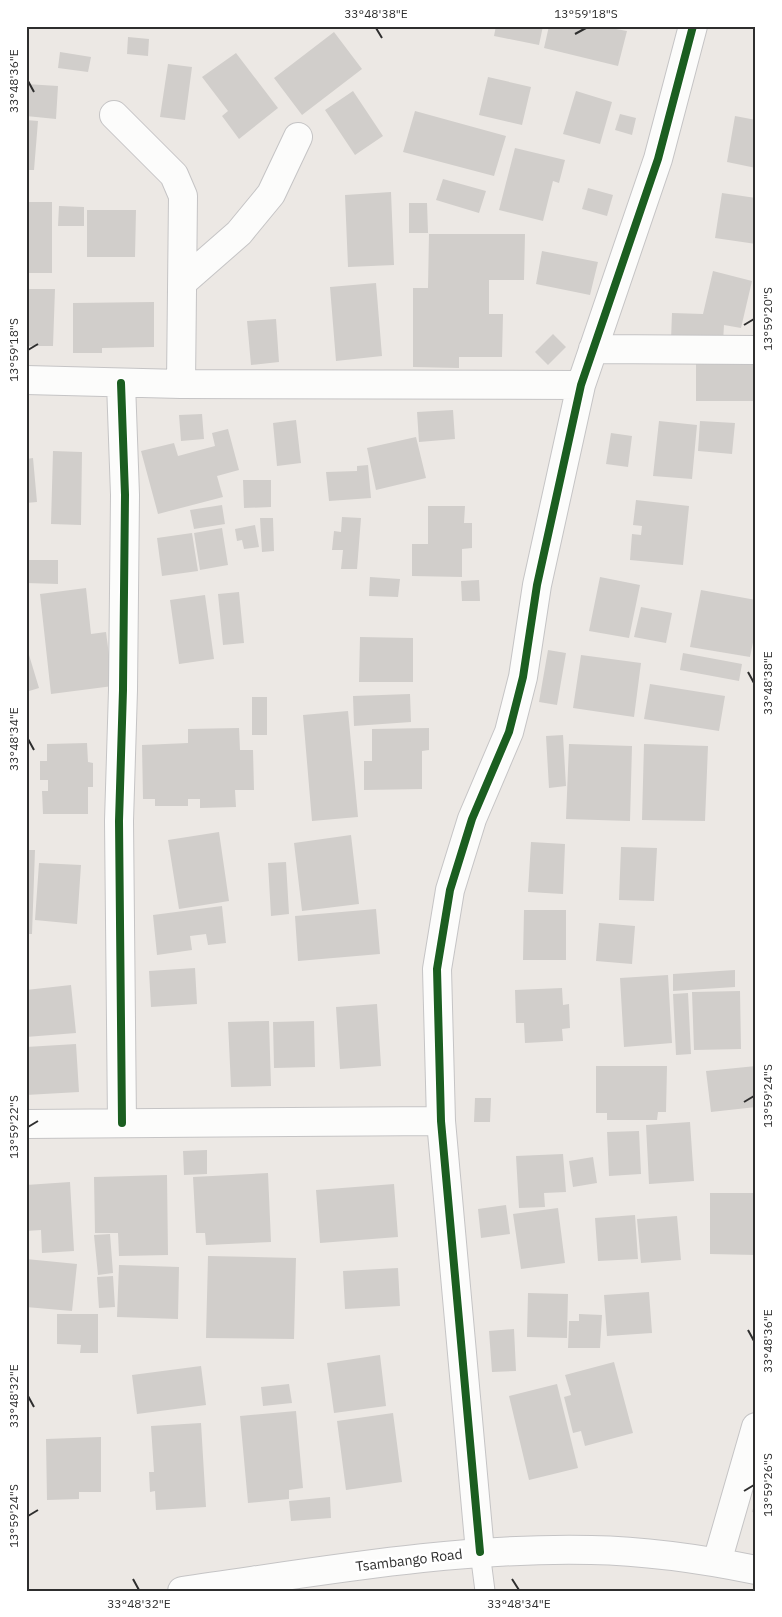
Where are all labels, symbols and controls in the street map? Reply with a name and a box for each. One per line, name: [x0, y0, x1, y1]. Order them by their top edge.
text: 33°48'38"E: [344, 6, 408, 21]
text: 13°59'18"S: [554, 6, 618, 21]
text: 33°48'36"E: [6, 49, 21, 113]
text: 13°59'20"S: [760, 287, 775, 351]
text: 13°59'18"S: [6, 318, 21, 382]
text: 33°48'38"E: [760, 651, 775, 715]
text: 33°48'34"E: [6, 707, 21, 771]
text: 13°59'24"S: [760, 1064, 775, 1128]
text: 13°59'22"S: [6, 1095, 21, 1159]
text: 33°48'36"E: [760, 1309, 775, 1373]
text: 33°48'32"E: [6, 1364, 21, 1428]
text: 13°59'26"S: [760, 1453, 775, 1517]
text: 13°59'24"S: [6, 1484, 21, 1548]
street label: Tsambango Road: [354, 1545, 464, 1575]
text: 33°48'32"E: [107, 1596, 171, 1611]
text: 33°48'34"E: [487, 1596, 551, 1611]

